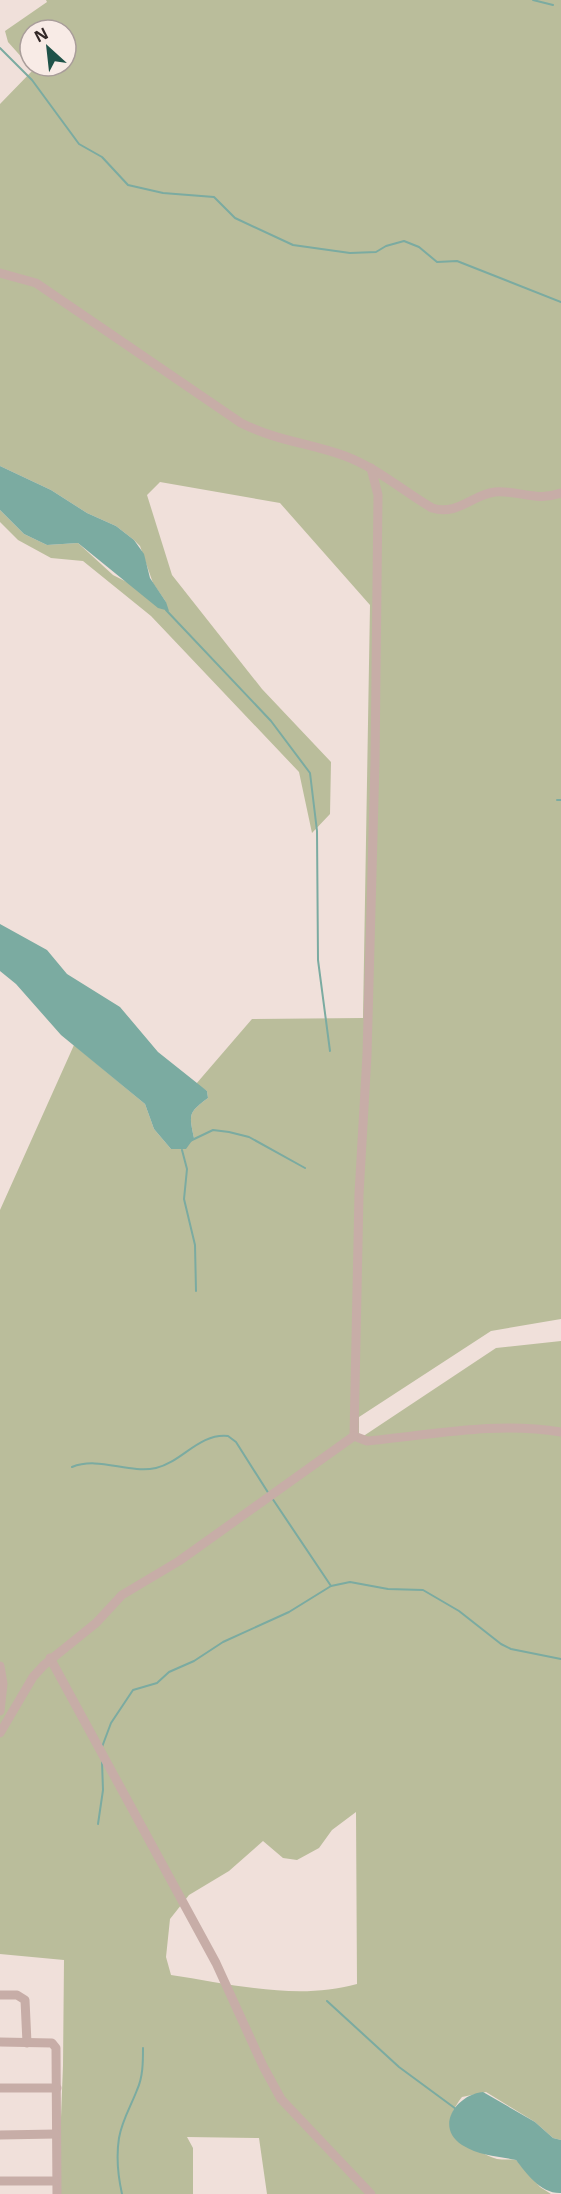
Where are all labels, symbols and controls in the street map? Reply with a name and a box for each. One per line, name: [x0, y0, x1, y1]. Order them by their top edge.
north arrow: [18, 18, 78, 78]
text: N: [30, 22, 52, 47]

